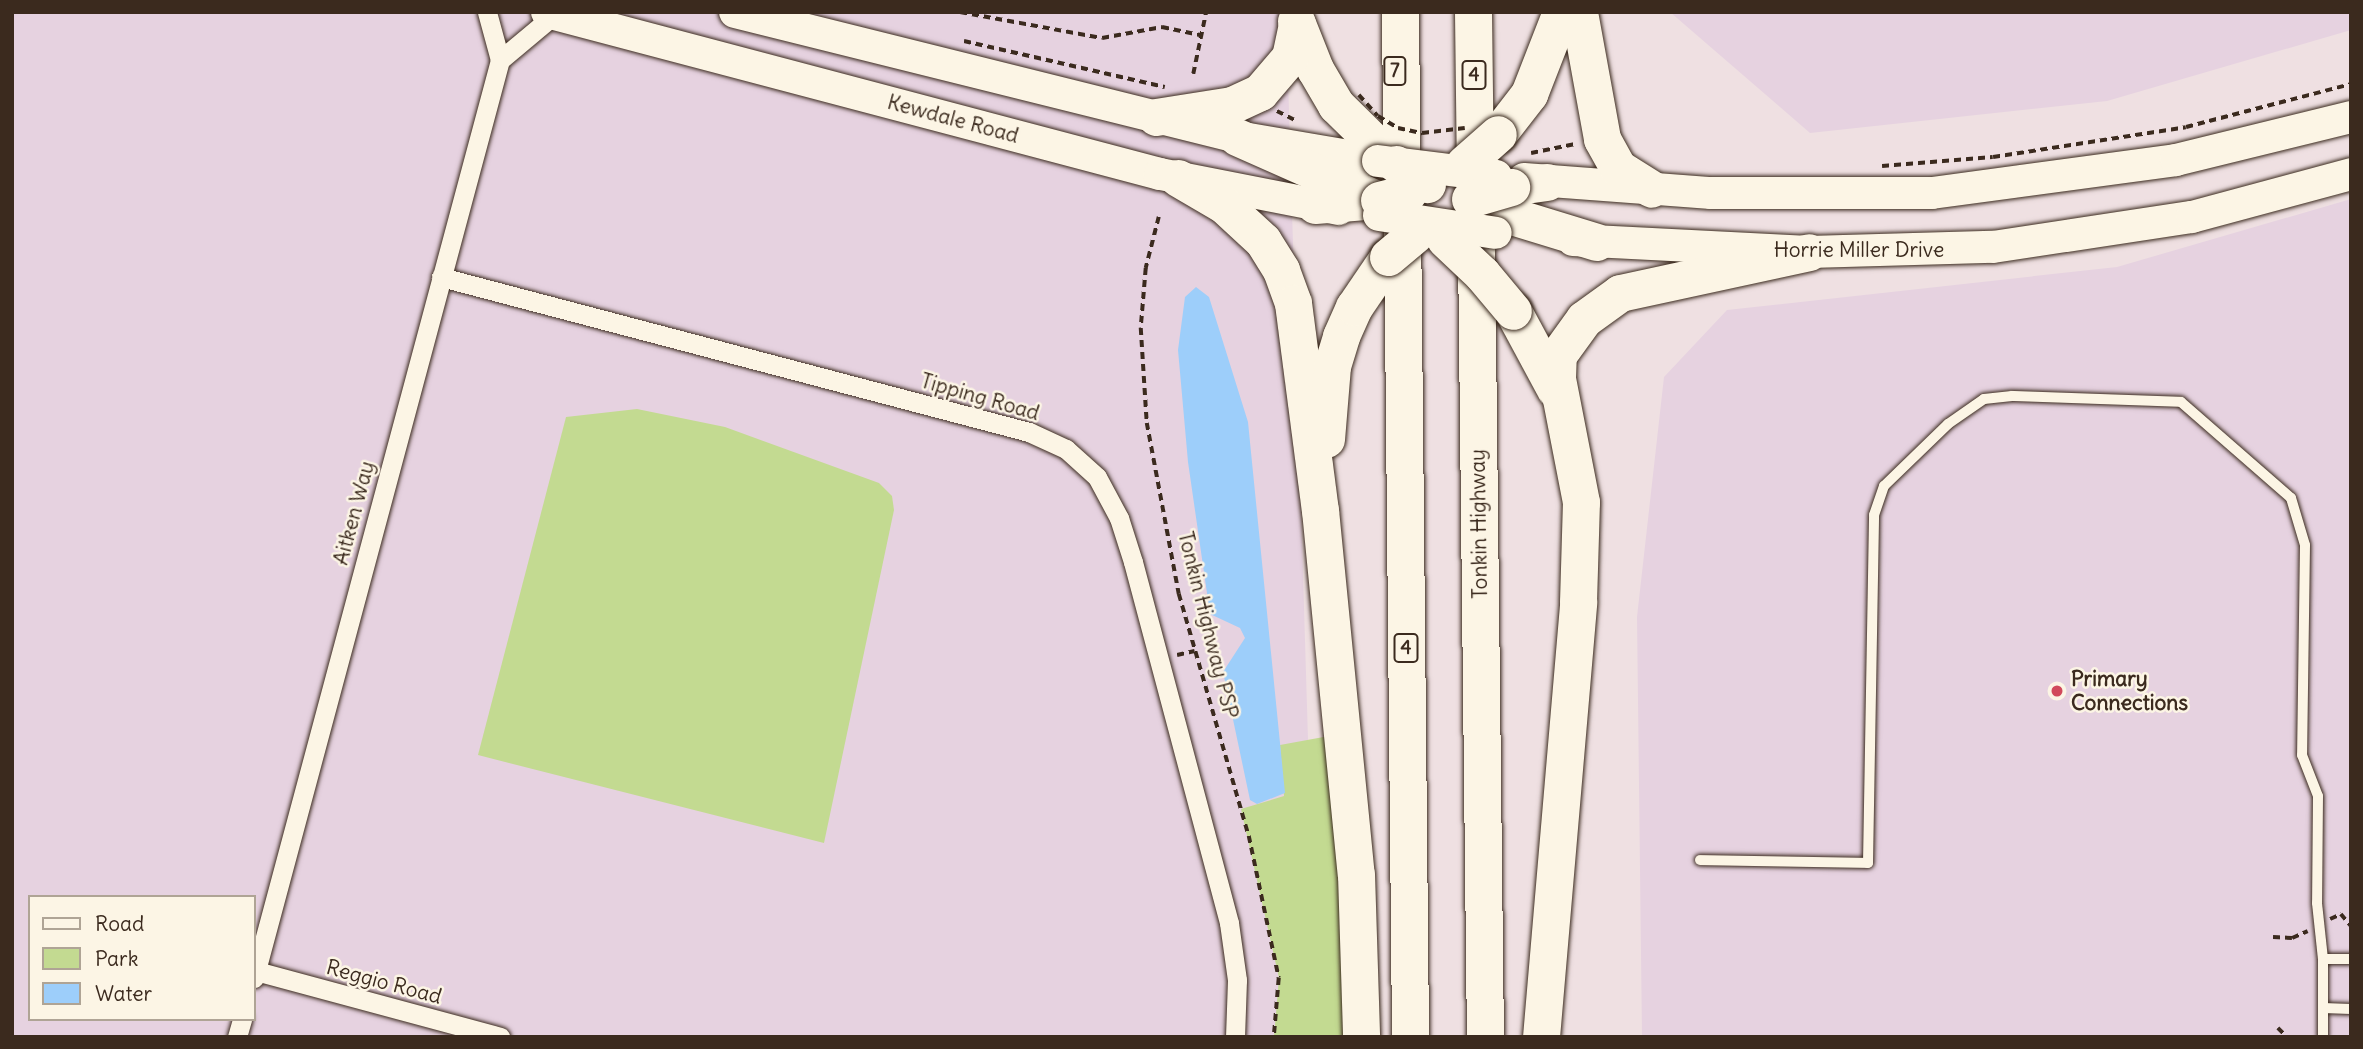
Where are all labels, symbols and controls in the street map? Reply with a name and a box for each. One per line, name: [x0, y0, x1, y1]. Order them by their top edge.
road number: 7: [1383, 55, 1407, 86]
road number: 4: [1460, 60, 1488, 90]
street label: Kewdale Road: [885, 89, 1021, 149]
street label: Horrie Miller Drive: [1774, 237, 1944, 263]
street label: Tipping Road: [918, 368, 1042, 426]
street label: Tonkin Highway: [1465, 449, 1493, 599]
street label: Aitken Way: [328, 458, 380, 568]
street label: Tonkin Highway PSP: [1173, 529, 1243, 721]
road number: 4: [1392, 632, 1420, 664]
place label: Primary Connections: [2071, 666, 2188, 716]
marker: Primary Connections: [2049, 683, 2065, 699]
legend: [28, 895, 256, 1021]
text: Road: [95, 910, 144, 937]
text: Park: [95, 945, 138, 972]
street label: Reggio Road: [324, 955, 444, 1009]
text: Water: [95, 980, 152, 1007]

